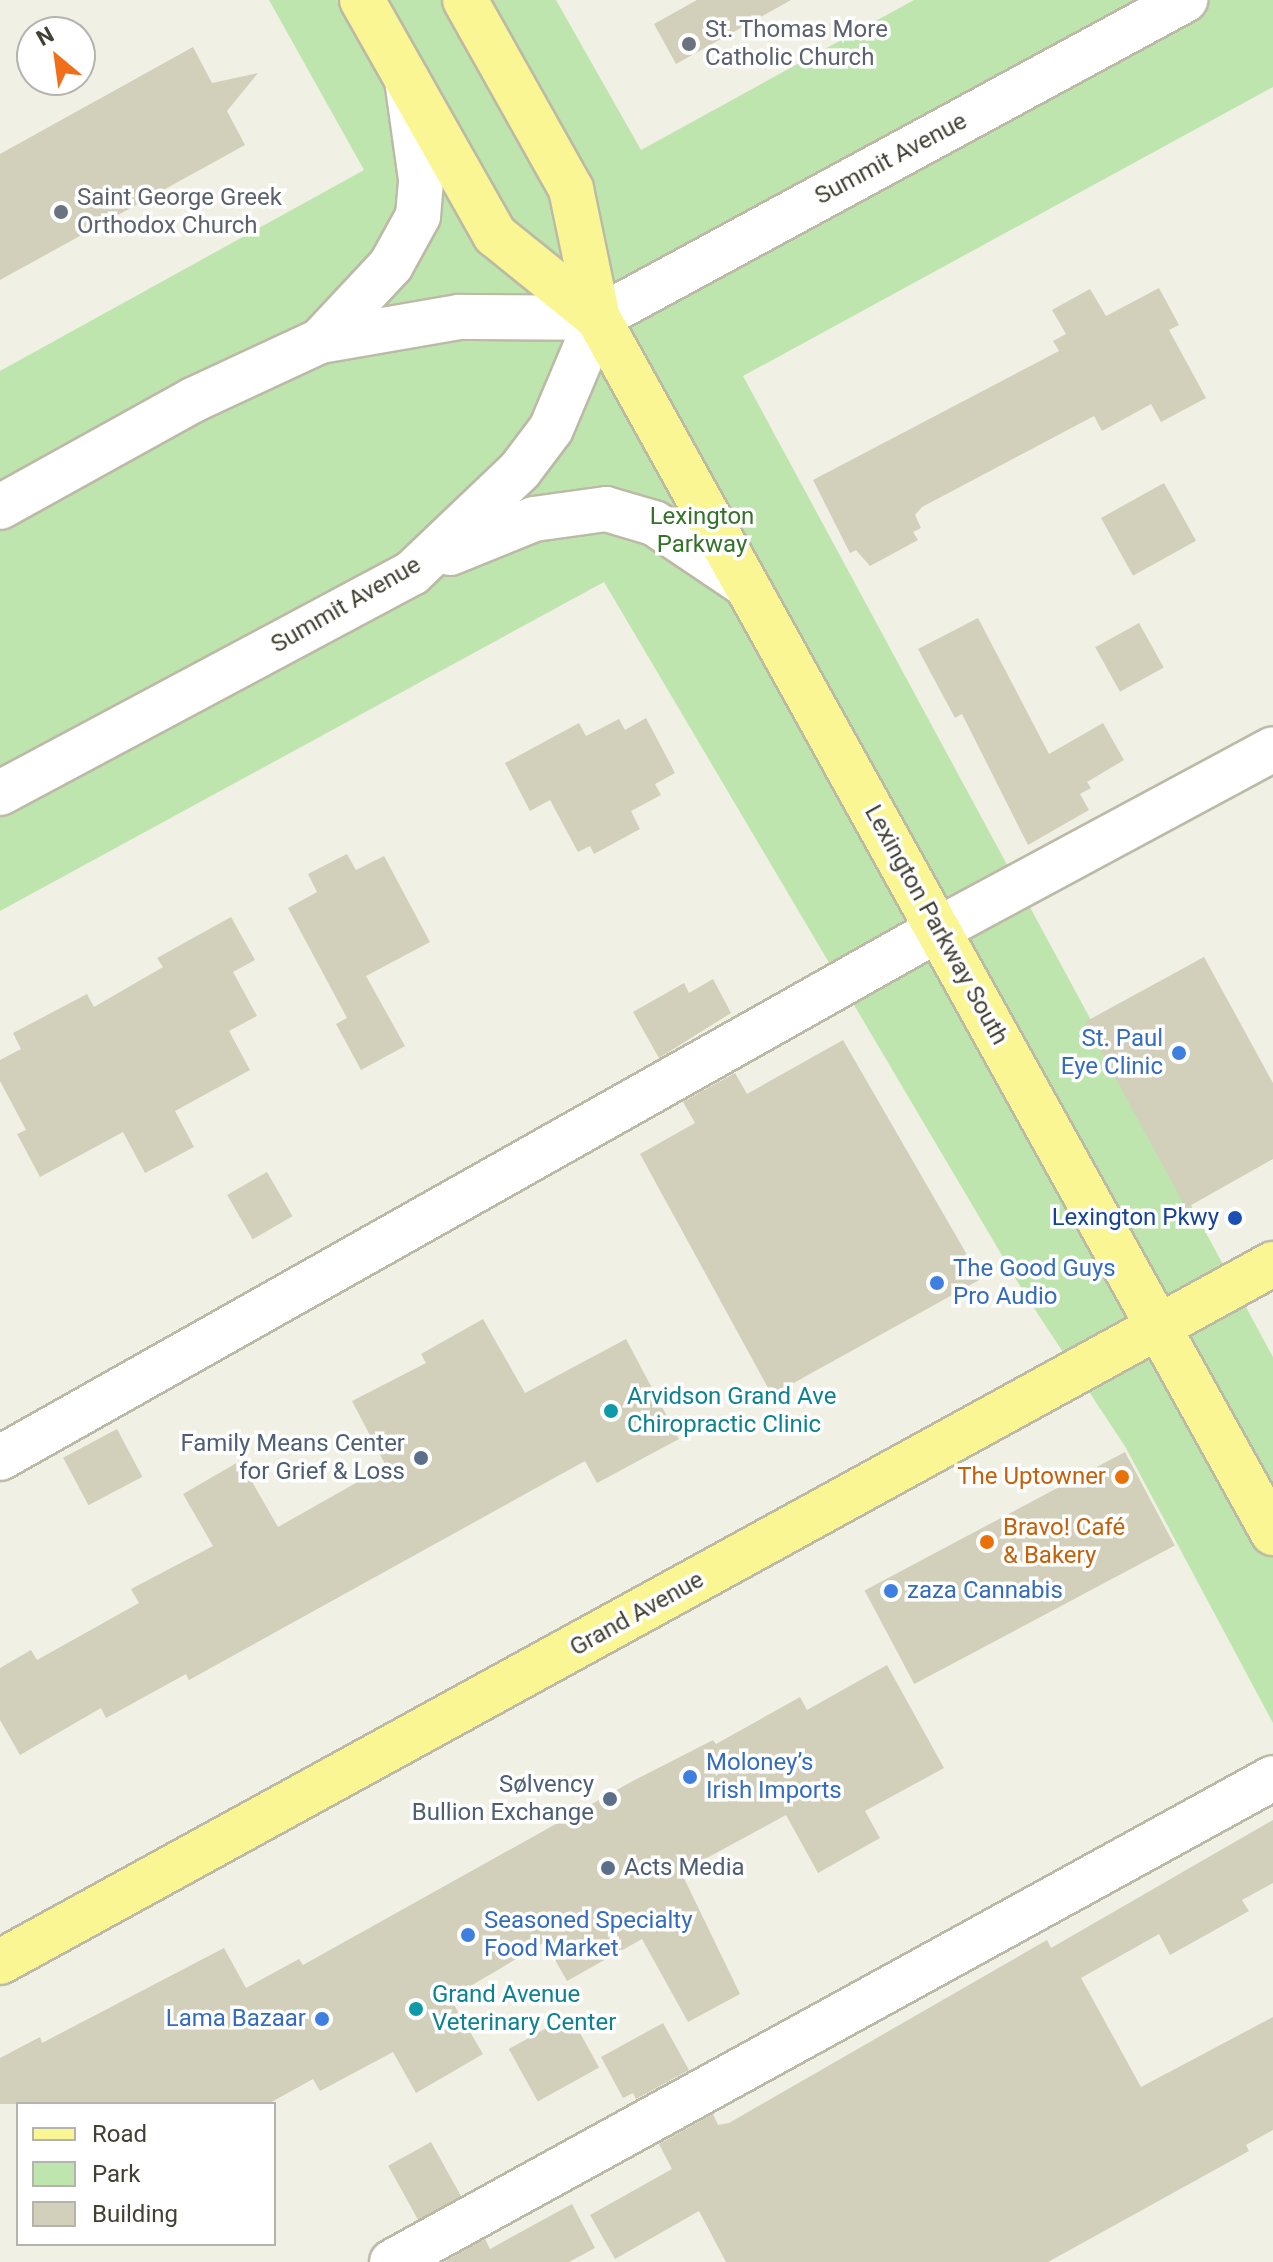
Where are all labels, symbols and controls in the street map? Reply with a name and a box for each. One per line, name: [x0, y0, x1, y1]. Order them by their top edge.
north arrow: [16, 16, 96, 96]
place label: St. Thomas More Catholic Church: [705, 16, 888, 72]
text: N: [32, 22, 58, 51]
marker: St. Thomas More Catholic Church: [680, 35, 698, 53]
street label: Summit Avenue: [810, 107, 972, 211]
place label: Saint George Greek Orthodox Church: [77, 184, 282, 240]
marker: Saint George Greek Orthodox Church: [52, 203, 70, 221]
park label: Lexington Parkway: [650, 503, 754, 559]
street label: Summit Avenue: [266, 551, 426, 659]
street label: Lexington Parkway South: [858, 800, 1014, 1050]
place label: St. Paul Eye Clinic: [1061, 1025, 1163, 1081]
marker: St. Paul Eye Clinic: [1170, 1044, 1188, 1062]
place label: Lexington Pkwy: [1052, 1204, 1219, 1232]
marker: Lexington Pkwy: [1226, 1209, 1244, 1227]
place label: The Good Guys Pro Audio: [953, 1255, 1116, 1311]
marker: The Good Guys Pro Audio: [928, 1274, 946, 1292]
place label: Arvidson Grand Ave Chiropractic Clinic: [627, 1383, 836, 1439]
marker: Arvidson Grand Ave Chiropractic Clinic: [602, 1402, 620, 1420]
place label: Family Means Center for Grief & Loss: [180, 1430, 405, 1486]
marker: Family Means Center for Grief & Loss: [412, 1449, 430, 1467]
place label: The Uptowner: [957, 1463, 1106, 1491]
marker: The Uptowner: [1113, 1468, 1131, 1486]
place label: Bravo! Café & Bakery: [1003, 1514, 1125, 1570]
marker: Bravo! Café & Bakery: [978, 1533, 996, 1551]
street label: Grand Avenue: [565, 1565, 709, 1663]
place label: zaza Cannabis: [907, 1577, 1063, 1605]
marker: zaza Cannabis: [882, 1582, 900, 1600]
place label: Moloney’s Irish Imports: [706, 1749, 842, 1805]
marker: Moloney’s Irish Imports: [681, 1768, 699, 1786]
place label: Sølvency Bullion Exchange: [412, 1771, 594, 1827]
marker: Sølvency Bullion Exchange: [601, 1790, 619, 1808]
place label: Acts Media: [624, 1854, 745, 1882]
marker: Acts Media: [599, 1859, 617, 1877]
place label: Seasoned Specialty Food Market: [484, 1907, 693, 1963]
marker: Seasoned Specialty Food Market: [459, 1926, 477, 1944]
place label: Grand Avenue Veterinary Center: [432, 1981, 616, 2037]
marker: Grand Avenue Veterinary Center: [407, 2000, 425, 2018]
place label: Lama Bazaar: [166, 2005, 306, 2033]
marker: Lama Bazaar: [313, 2010, 331, 2028]
legend: [16, 2102, 276, 2246]
text: Road: [92, 2120, 147, 2148]
text: Park: [92, 2160, 140, 2188]
text: Building: [92, 2200, 178, 2228]

